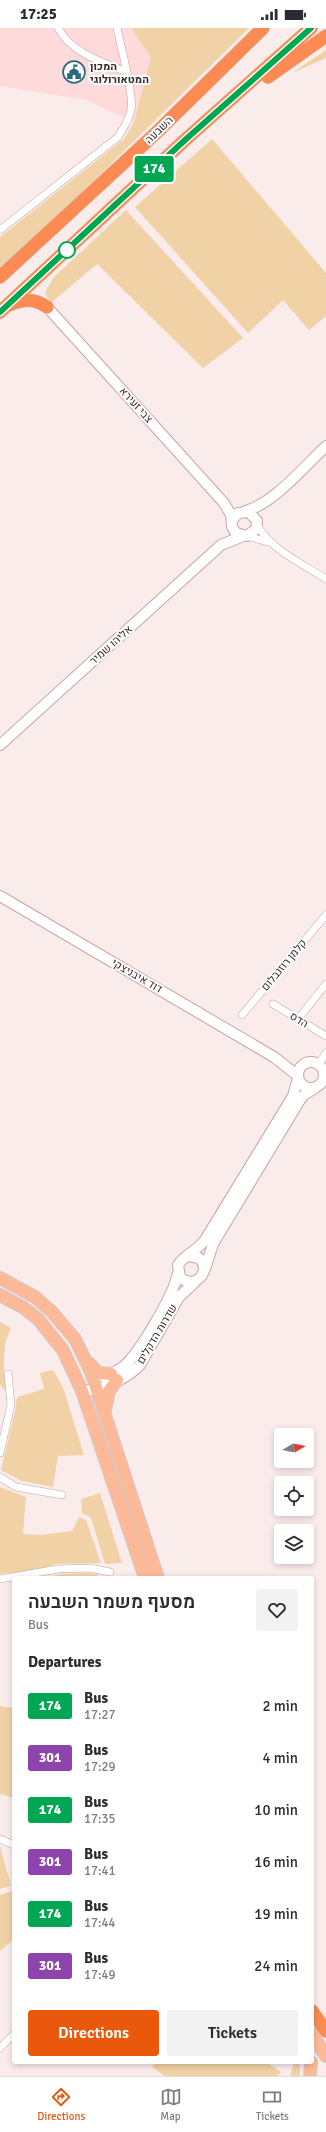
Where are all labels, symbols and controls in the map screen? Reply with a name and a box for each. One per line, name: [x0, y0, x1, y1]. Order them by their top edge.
text: 17:25: [20, 5, 57, 23]
public building icon: המכון המטאורולוגי: [61, 59, 87, 85]
place label: המכון המטאורולוגי: [90, 60, 149, 86]
street label: השבעה: [142, 114, 176, 146]
line badge: 174: [131, 156, 177, 182]
text: 174: [143, 160, 165, 177]
unlabelled marker: [58, 241, 76, 259]
street label: צבי זעירא: [117, 384, 155, 426]
street label: אליהו שמיר: [87, 623, 135, 667]
street label: קלמן רוזנבלום: [259, 937, 309, 993]
street label: דוד איבניצקי: [109, 956, 165, 996]
street label: הדס: [287, 1009, 311, 1031]
street label: שדרות הדקלים: [134, 1302, 180, 1366]
north arrow: [274, 1428, 314, 1468]
map controls: [274, 1428, 314, 1564]
button: locate: [274, 1476, 314, 1516]
button: layers: [274, 1524, 314, 1564]
button: heart: [256, 1589, 298, 1631]
text: מסעף משמר השבעה: [28, 1590, 195, 1614]
text: Bus: [28, 1617, 49, 1633]
text: Departures: [28, 1653, 101, 1671]
text: Bus: [84, 1689, 108, 1707]
text: 174: [39, 1697, 61, 1714]
text: 2 min: [262, 1697, 298, 1715]
text: 17:27: [84, 1707, 116, 1723]
text: Bus: [84, 1741, 108, 1759]
text: 301: [39, 1749, 61, 1766]
text: 4 min: [262, 1749, 298, 1767]
text: 17:29: [84, 1759, 116, 1775]
text: Bus: [84, 1793, 108, 1811]
text: 174: [39, 1801, 61, 1818]
text: 10 min: [254, 1801, 298, 1819]
text: 17:35: [84, 1811, 116, 1827]
text: Bus: [84, 1845, 108, 1863]
text: 301: [39, 1853, 61, 1870]
text: 16 min: [254, 1853, 298, 1871]
text: 17:41: [84, 1863, 116, 1879]
text: Bus: [84, 1897, 108, 1915]
text: 174: [39, 1905, 61, 1922]
text: 19 min: [254, 1905, 298, 1923]
text: 17:44: [84, 1915, 116, 1931]
text: Bus: [84, 1949, 108, 1967]
text: 301: [39, 1957, 61, 1974]
text: 24 min: [254, 1957, 298, 1975]
text: 17:49: [84, 1967, 116, 1983]
button: Directions: [28, 2010, 159, 2056]
button: Tickets: [167, 2010, 298, 2056]
tab: Directions: [37, 2086, 85, 2123]
tab: Map: [160, 2086, 182, 2123]
tab: Tickets: [256, 2086, 289, 2123]

